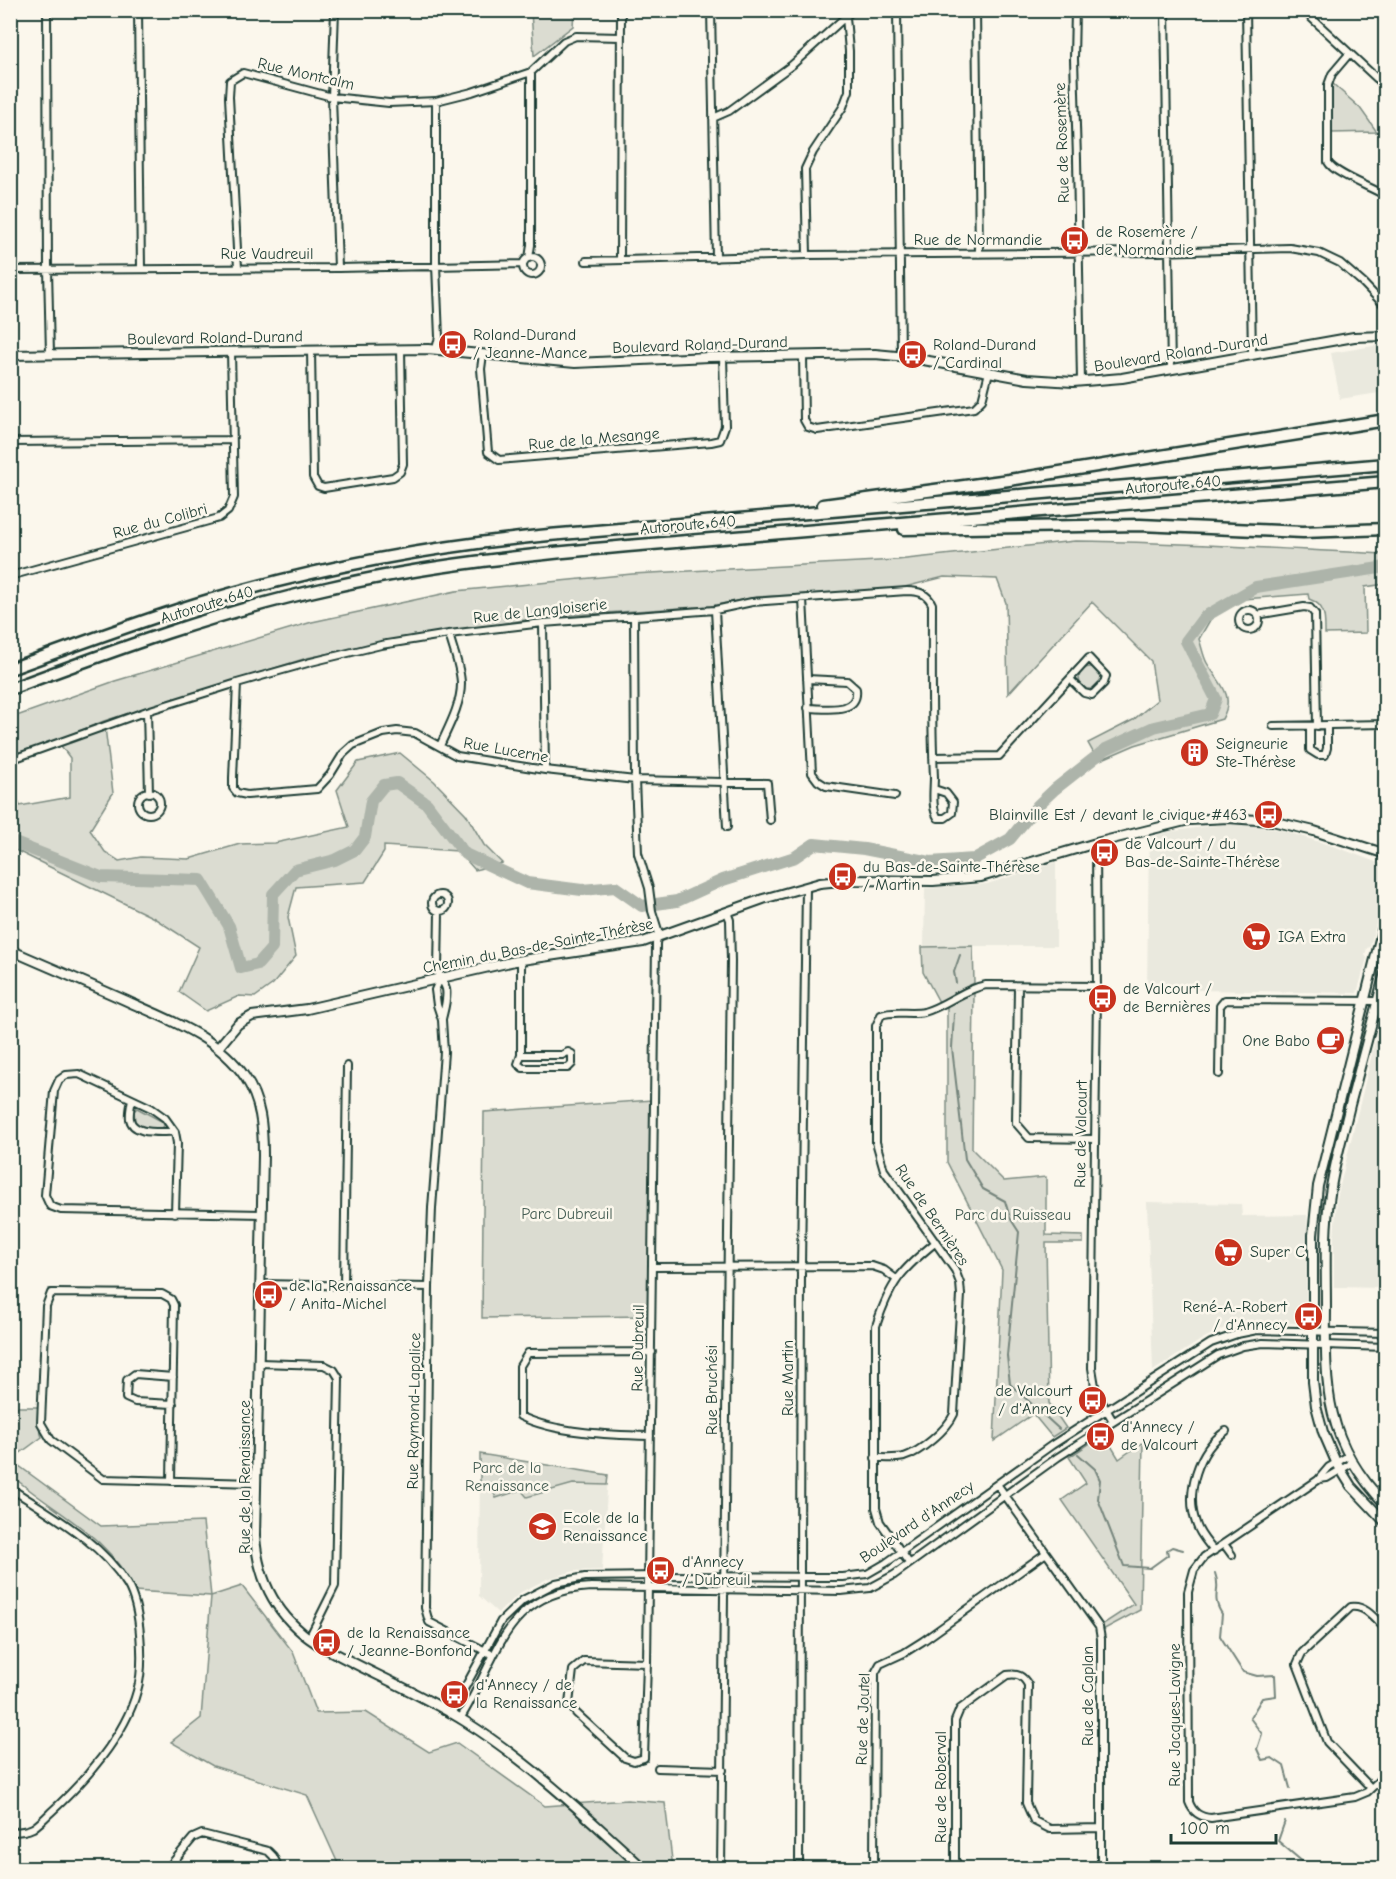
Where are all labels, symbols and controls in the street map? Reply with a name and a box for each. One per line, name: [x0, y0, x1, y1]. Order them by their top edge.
street label: Rue Montcalm: [256, 54, 356, 94]
street label: Rue de Rosemère: [1051, 82, 1073, 204]
place label: de Rosemère / de Normandie: [1096, 223, 1198, 259]
bus stop icon: de Rosemère / de Normandie: [1059, 225, 1091, 257]
street label: Rue de Normandie: [914, 231, 1042, 249]
street label: Rue Vaudreuil: [220, 245, 314, 263]
place label: Roland-Durand / Jeanne-Mance: [473, 326, 587, 362]
street label: Boulevard Roland-Durand: [127, 327, 303, 349]
bus stop icon: Roland-Durand / Jeanne-Mance: [436, 328, 468, 360]
street label: Boulevard Roland-Durand: [1093, 330, 1269, 376]
street label: Boulevard Roland-Durand: [612, 333, 788, 357]
place label: Roland-Durand / Cardinal: [933, 336, 1036, 372]
bus stop icon: Roland-Durand / Cardinal: [896, 338, 928, 370]
street label: Rue de la Mesange: [528, 424, 660, 454]
street label: Autoroute 640: [1124, 472, 1222, 498]
street label: Rue du Colibri: [111, 500, 209, 542]
street label: Autoroute 640: [639, 512, 737, 538]
street label: Autoroute 640: [158, 582, 256, 628]
street label: Rue de Langloiserie: [472, 595, 608, 627]
street label: Rue Lucerne: [462, 734, 550, 766]
place label: Seigneurie Ste-Thérèse: [1216, 735, 1296, 771]
building icon: Seigneurie Ste-Thérèse: [1179, 737, 1211, 769]
bus stop icon: Blainville Est / devant le civique #463: [1252, 799, 1284, 831]
place label: Blainville Est / devant le civique #463: [989, 806, 1247, 824]
place label: de Valcourt / du Bas-de-Sainte-Thérèse: [1125, 835, 1280, 871]
bus stop icon: de Valcourt / du Bas-de-Sainte-Thérèse: [1088, 837, 1120, 869]
place label: du Bas-de-Sainte-Thérèse / Martin: [863, 858, 1040, 894]
bus stop icon: du Bas-de-Sainte-Thérèse / Martin: [826, 860, 858, 892]
street label: Chemin du Bas-de-Sainte-Thérèse: [421, 915, 655, 977]
supermarket icon: IGA Extra: [1241, 921, 1273, 953]
place label: IGA Extra: [1278, 928, 1346, 946]
place label: de Valcourt / de Bernières: [1123, 980, 1212, 1016]
bus stop icon: de Valcourt / de Bernières: [1086, 982, 1118, 1014]
cafe icon: One Babo: [1315, 1025, 1347, 1057]
place label: One Babo: [1242, 1032, 1310, 1050]
street label: Rue de Valcourt: [1071, 1080, 1091, 1188]
street label: Rue de Bernières: [891, 1161, 973, 1269]
park label: Parc Dubreuil: [521, 1205, 613, 1223]
park label: Parc du Ruisseau: [955, 1206, 1071, 1224]
supermarket icon: Super C: [1213, 1236, 1245, 1268]
place label: Super C: [1250, 1243, 1305, 1261]
place label: de la Renaissance / Anita-Michel: [289, 1277, 412, 1313]
bus stop icon: de la Renaissance / Anita-Michel: [252, 1279, 284, 1311]
place label: René-A.-Robert / d'Annecy: [1183, 1298, 1288, 1334]
bus stop icon: René-A.-Robert / d'Annecy: [1292, 1300, 1324, 1332]
street label: Rue Dubreuil: [628, 1304, 648, 1392]
street label: Rue Raymond-Lapalice: [404, 1332, 424, 1490]
street label: Rue Martin: [779, 1340, 797, 1416]
street label: Rue Bruchési: [703, 1345, 721, 1435]
place label: de Valcourt / d'Annecy: [995, 1382, 1073, 1418]
bus stop icon: de Valcourt / d'Annecy: [1077, 1384, 1109, 1416]
street label: Rue de la Renaissance: [236, 1400, 254, 1554]
place label: d'Annecy / de Valcourt: [1121, 1418, 1198, 1454]
bus stop icon: d'Annecy / de Valcourt: [1084, 1420, 1116, 1452]
park label: Parc de la Renaissance: [465, 1459, 549, 1495]
street label: Boulevard d'Annecy: [856, 1477, 978, 1567]
place label: Ecole de la Renaissance: [563, 1509, 647, 1545]
school or university icon: Ecole de la Renaissance: [526, 1511, 558, 1543]
place label: d'Annecy / Dubreuil: [682, 1553, 751, 1589]
bus stop icon: d'Annecy / Dubreuil: [645, 1555, 677, 1587]
place label: de la Renaissance / Jeanne-Bonfond: [347, 1624, 472, 1660]
bus stop icon: de la Renaissance / Jeanne-Bonfond: [310, 1626, 342, 1658]
street label: Rue Jacques-Lavigne: [1166, 1643, 1184, 1787]
street label: Rue de Caplan: [1079, 1646, 1097, 1746]
street label: Rue de Joutel: [852, 1672, 874, 1766]
place label: d'Annecy / de la Renaissance: [476, 1676, 577, 1712]
bus stop icon: d'Annecy / de la Renaissance: [439, 1678, 471, 1710]
street label: Rue de Roberval: [932, 1731, 950, 1843]
scale bar: [1171, 1807, 1276, 1845]
text: 100 m: [1180, 1818, 1230, 1839]

